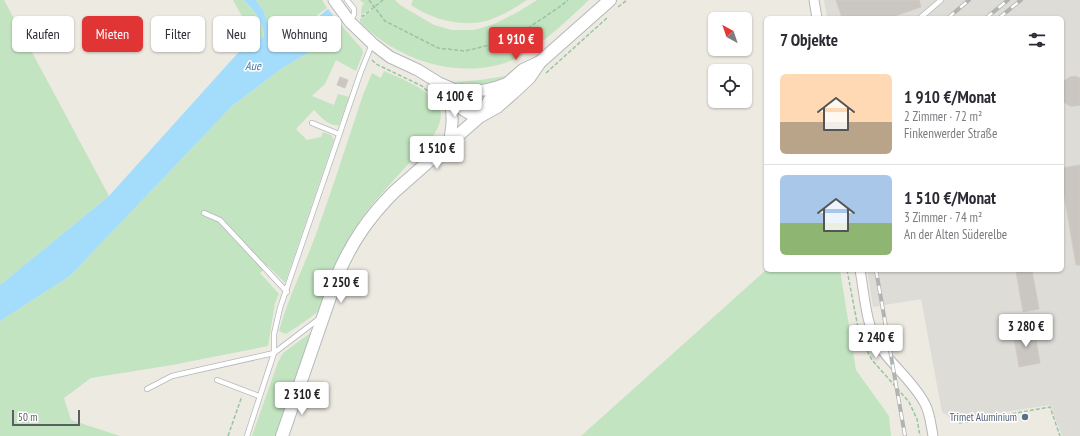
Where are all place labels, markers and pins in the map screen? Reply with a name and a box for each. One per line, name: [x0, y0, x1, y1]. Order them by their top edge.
pin: 1 910 €: [479, 27, 553, 61]
pin: 4 100 €: [418, 84, 492, 118]
pin: 1 510 €: [400, 136, 474, 170]
pin: 2 250 €: [304, 270, 378, 304]
pin: 3 280 €: [989, 314, 1063, 348]
pin: 2 240 €: [839, 325, 913, 359]
pin: 2 310 €: [265, 382, 339, 416]
place label: Trimet Aluminium: [950, 410, 1017, 424]
marker: Trimet Aluminium: [1020, 412, 1030, 422]

